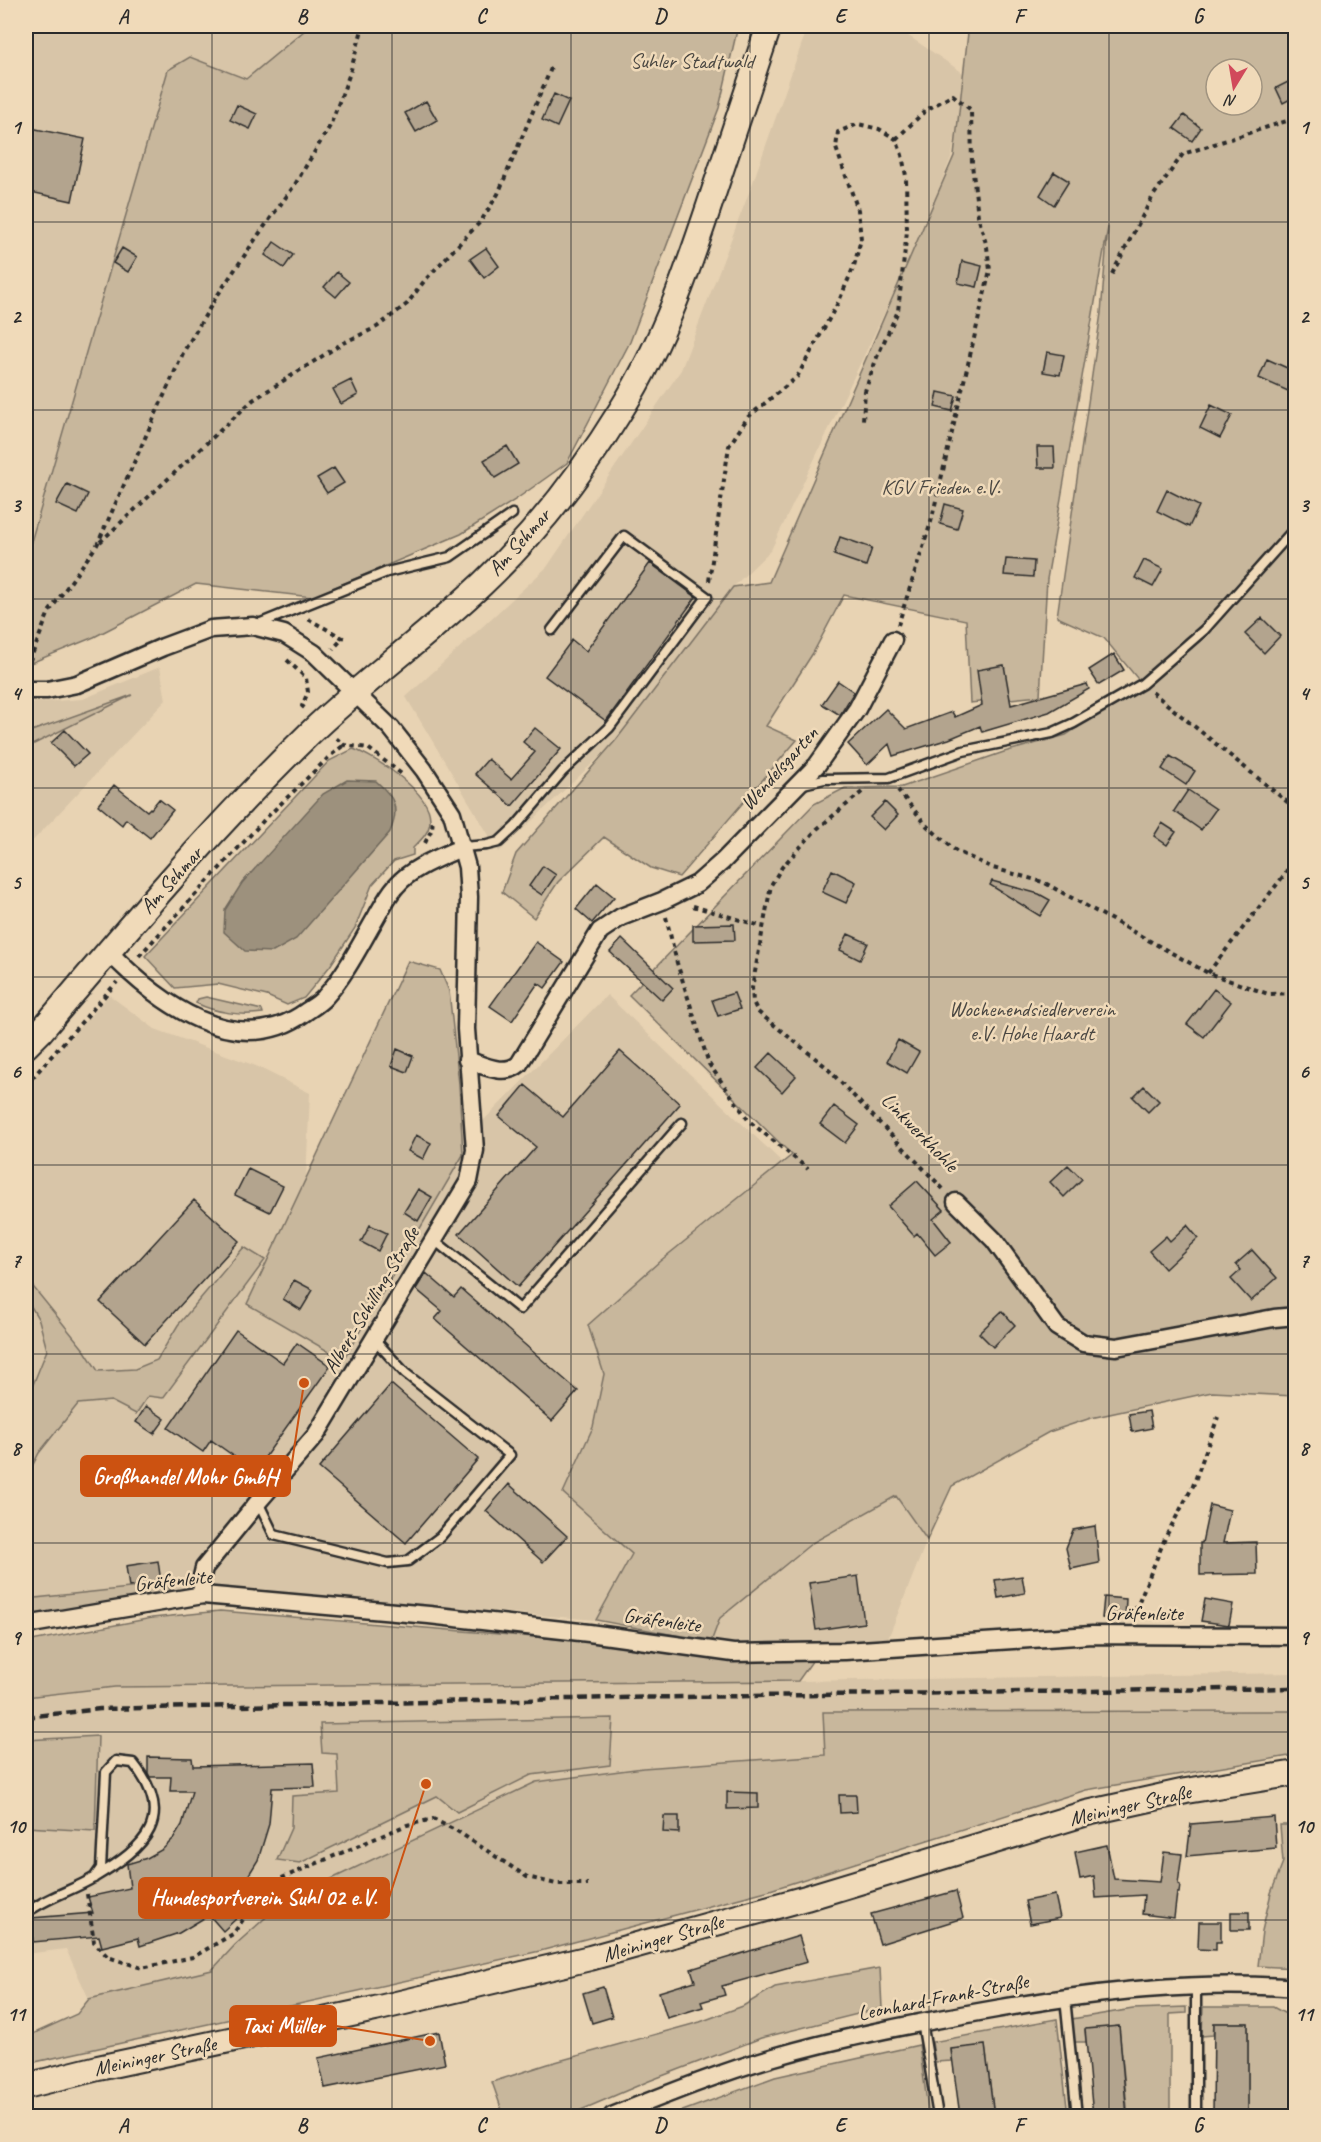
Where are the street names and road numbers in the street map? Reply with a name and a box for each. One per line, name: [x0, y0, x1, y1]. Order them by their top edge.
street label: Am Sehmar: [482, 501, 557, 581]
street label: Wendelsgarten: [734, 720, 824, 815]
street label: Am Sehmar: [134, 839, 209, 919]
street label: Linkwerkhohle: [876, 1087, 966, 1179]
street label: Albert-Schilling-Straße: [317, 1220, 426, 1378]
street label: Gräfenleite: [133, 1563, 215, 1597]
street label: Gräfenleite: [1105, 1600, 1185, 1626]
street label: Gräfenleite: [622, 1602, 704, 1639]
street label: Meininger Straße: [1067, 1778, 1195, 1832]
street label: Meininger Straße: [600, 1908, 728, 1968]
street label: Leonhard-Frank-Straße: [856, 1967, 1032, 2026]
street label: Meininger Straße: [92, 2030, 220, 2082]

